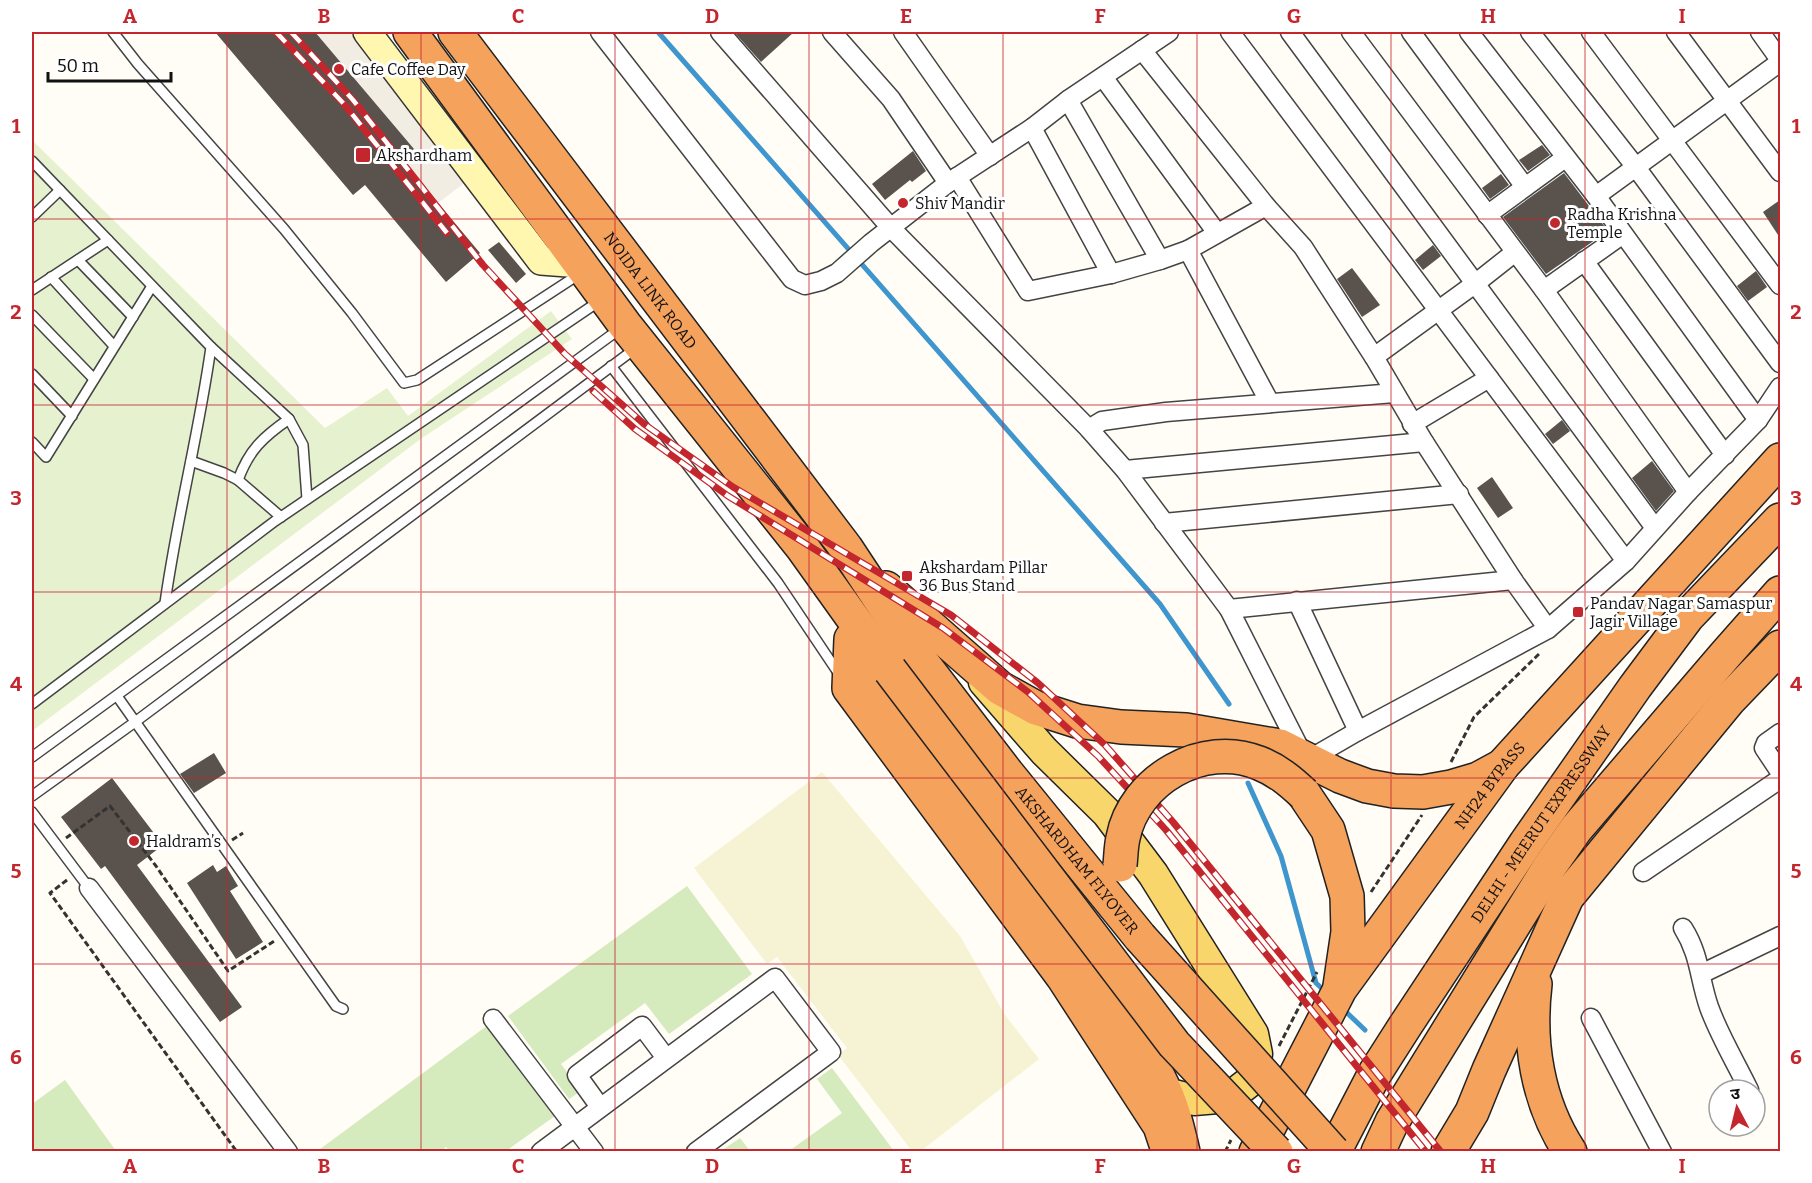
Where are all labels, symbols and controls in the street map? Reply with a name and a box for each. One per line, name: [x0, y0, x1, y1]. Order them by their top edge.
text: A: [123, 4, 138, 28]
text: B: [318, 4, 331, 28]
text: C: [512, 4, 524, 28]
text: D: [705, 4, 719, 28]
text: E: [900, 4, 912, 28]
text: F: [1094, 4, 1106, 28]
text: G: [1287, 4, 1301, 28]
text: H: [1480, 4, 1496, 28]
text: I: [1678, 4, 1686, 28]
scale bar: [48, 45, 171, 83]
text: 50 m: [57, 55, 99, 77]
place label: Cafe Coffee Day: [351, 60, 466, 79]
marker: Cafe Coffee Day: [332, 62, 346, 76]
text: 1: [12, 114, 21, 138]
text: 1: [1792, 114, 1801, 138]
marker: Akshardham: [354, 146, 372, 164]
place label: Akshardham: [376, 146, 472, 165]
place label: Shiv Mandir: [915, 194, 1005, 213]
marker: Shiv Mandir: [896, 196, 910, 210]
place label: Radha Krishna Temple: [1567, 205, 1677, 242]
marker: Radha Krishna Temple: [1548, 216, 1562, 230]
street label: NOIDA LINK ROAD: [600, 228, 701, 353]
text: 2: [10, 300, 22, 324]
text: 2: [1790, 300, 1802, 324]
text: 3: [10, 486, 22, 510]
text: 3: [1790, 486, 1802, 510]
place label: Akshardam Pillar 36 Bus Stand: [919, 558, 1047, 595]
marker: Akshardam Pillar 36 Bus Stand: [900, 569, 914, 583]
place label: Pandav Nagar Samaspur Jagir Village: [1589, 594, 1772, 631]
marker: Pandav Nagar Samaspur Jagir Village: [1571, 605, 1585, 619]
text: 4: [10, 672, 22, 696]
text: 4: [1790, 672, 1802, 696]
street label: DELHI - MEERUT EXPRESSWAY: [1467, 722, 1615, 926]
street label: NH24 BYPASS: [1451, 738, 1529, 833]
street label: AKSHARDHAM FLYOVER: [1011, 782, 1143, 938]
place label: Haldram’s: [146, 832, 221, 851]
marker: Haldram’s: [127, 834, 141, 848]
text: 5: [11, 859, 22, 883]
text: 5: [1791, 859, 1802, 883]
text: 6: [10, 1045, 22, 1069]
text: 6: [1790, 1045, 1802, 1069]
north arrow: [1707, 1078, 1767, 1138]
text: उ: [1729, 1084, 1742, 1104]
text: A: [123, 1154, 138, 1178]
text: B: [318, 1154, 331, 1178]
text: C: [512, 1154, 524, 1178]
text: D: [705, 1154, 719, 1178]
text: E: [900, 1154, 912, 1178]
text: F: [1094, 1154, 1106, 1178]
text: G: [1287, 1154, 1301, 1178]
text: H: [1480, 1154, 1496, 1178]
text: I: [1678, 1154, 1686, 1178]

